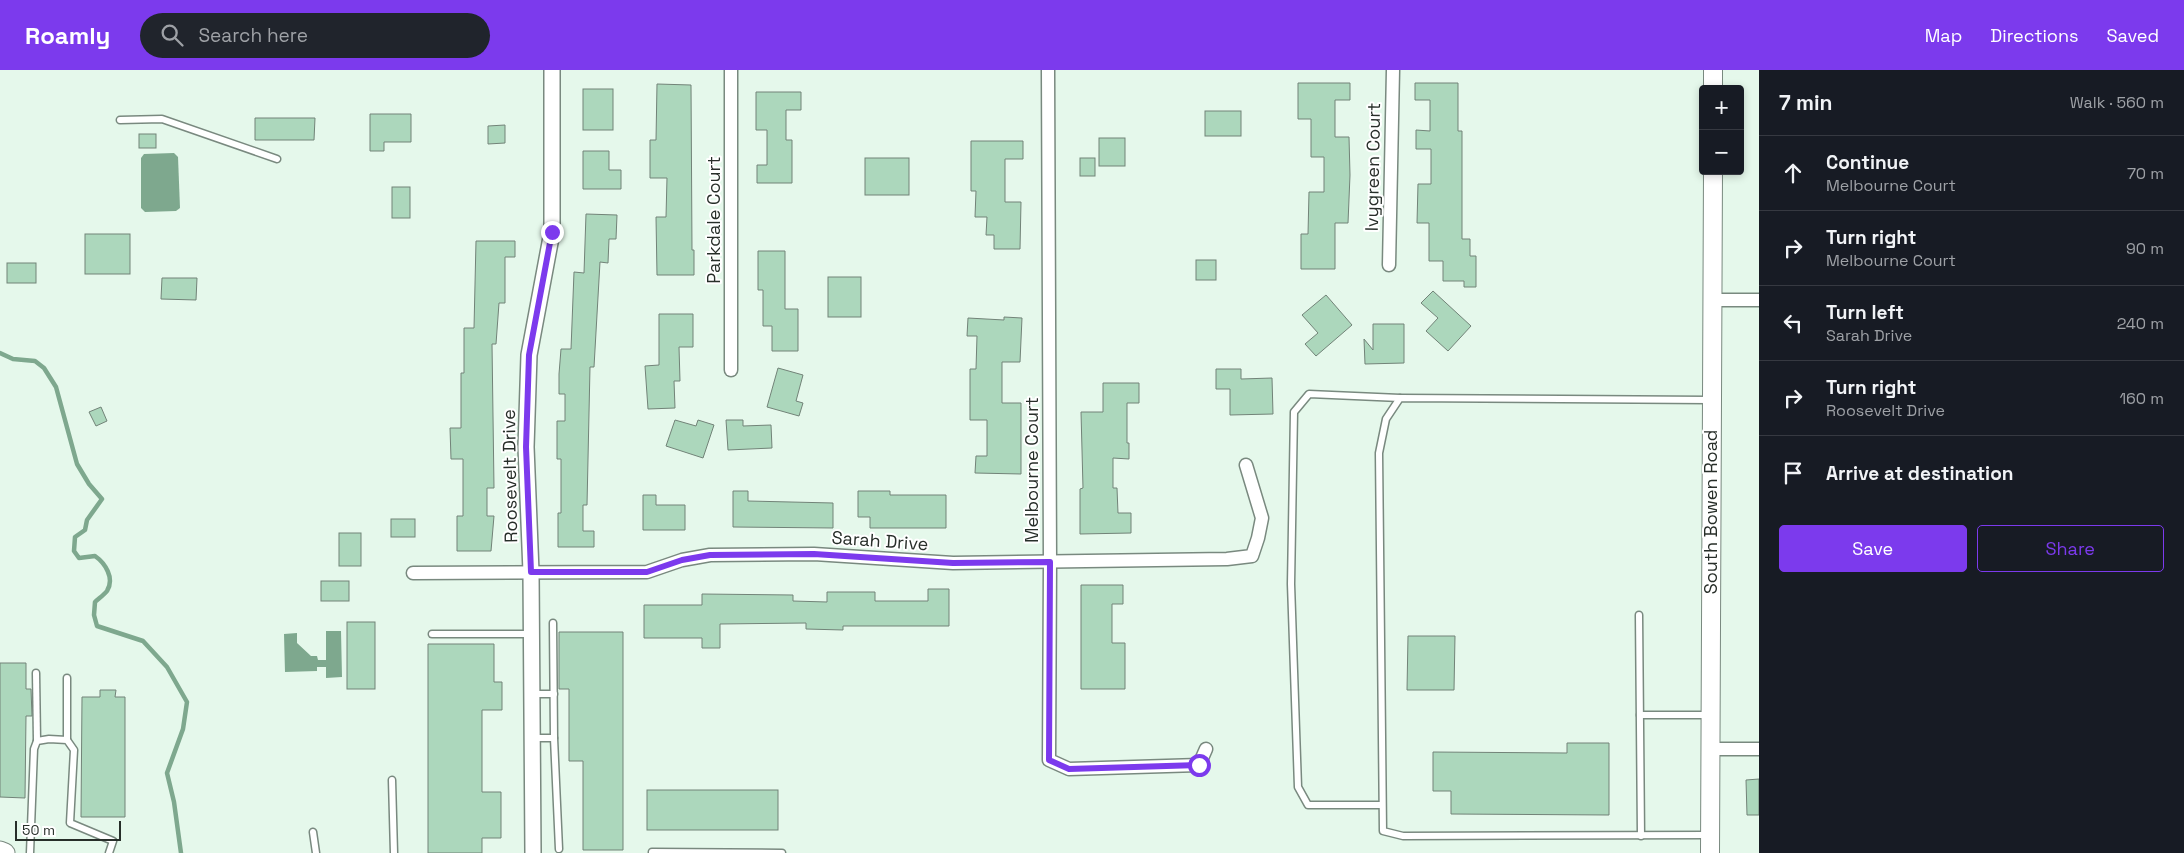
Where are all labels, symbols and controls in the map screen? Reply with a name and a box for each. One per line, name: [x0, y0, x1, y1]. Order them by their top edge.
search box: [140, 13, 490, 58]
text: Roamly: [25, 20, 110, 51]
icon: search: [158, 21, 186, 49]
text: Search here: [198, 23, 308, 48]
text: Map: [1925, 24, 1962, 47]
text: Directions: [1990, 24, 2079, 47]
text: Saved: [2107, 24, 2159, 47]
map controls: [1699, 85, 1744, 175]
button: +: [1699, 85, 1744, 130]
text: 7 min: [1779, 89, 1832, 116]
text: Walk · 560 m: [2070, 92, 2164, 113]
street label: Ivygreen Court: [1360, 102, 1385, 232]
button: −: [1699, 130, 1744, 175]
text: Continue: [1826, 150, 1909, 175]
street label: Parkdale Court: [702, 156, 725, 284]
icon: ahead: [1779, 159, 1807, 187]
text: 70 m: [2127, 163, 2164, 184]
text: Melbourne Court: [1826, 175, 1956, 196]
route end: [541, 221, 564, 244]
text: Turn right: [1826, 225, 1916, 250]
icon: right: [1779, 234, 1807, 262]
text: 90 m: [2126, 238, 2164, 259]
text: Melbourne Court: [1826, 250, 1956, 271]
text: Turn left: [1826, 300, 1904, 325]
icon: left: [1779, 309, 1807, 337]
text: 240 m: [2117, 313, 2164, 334]
text: Sarah Drive: [1826, 325, 1912, 346]
text: Turn right: [1826, 375, 1916, 400]
icon: right: [1779, 384, 1807, 412]
text: 160 m: [2119, 388, 2164, 409]
street label: Melbourne Court: [1020, 397, 1043, 543]
text: Roosevelt Drive: [1826, 400, 1945, 421]
street label: Roosevelt Drive: [497, 409, 522, 543]
street label: South Bowen Road: [1699, 430, 1722, 594]
icon: arrive: [1779, 459, 1807, 487]
text: Arrive at destination: [1826, 461, 2014, 486]
button: Save: [1779, 525, 1967, 572]
button: Share: [1977, 525, 2164, 572]
street label: Sarah Drive: [831, 526, 929, 555]
route start: [1188, 754, 1211, 777]
scale bar: [15, 818, 121, 841]
text: 50 m: [22, 821, 55, 839]

